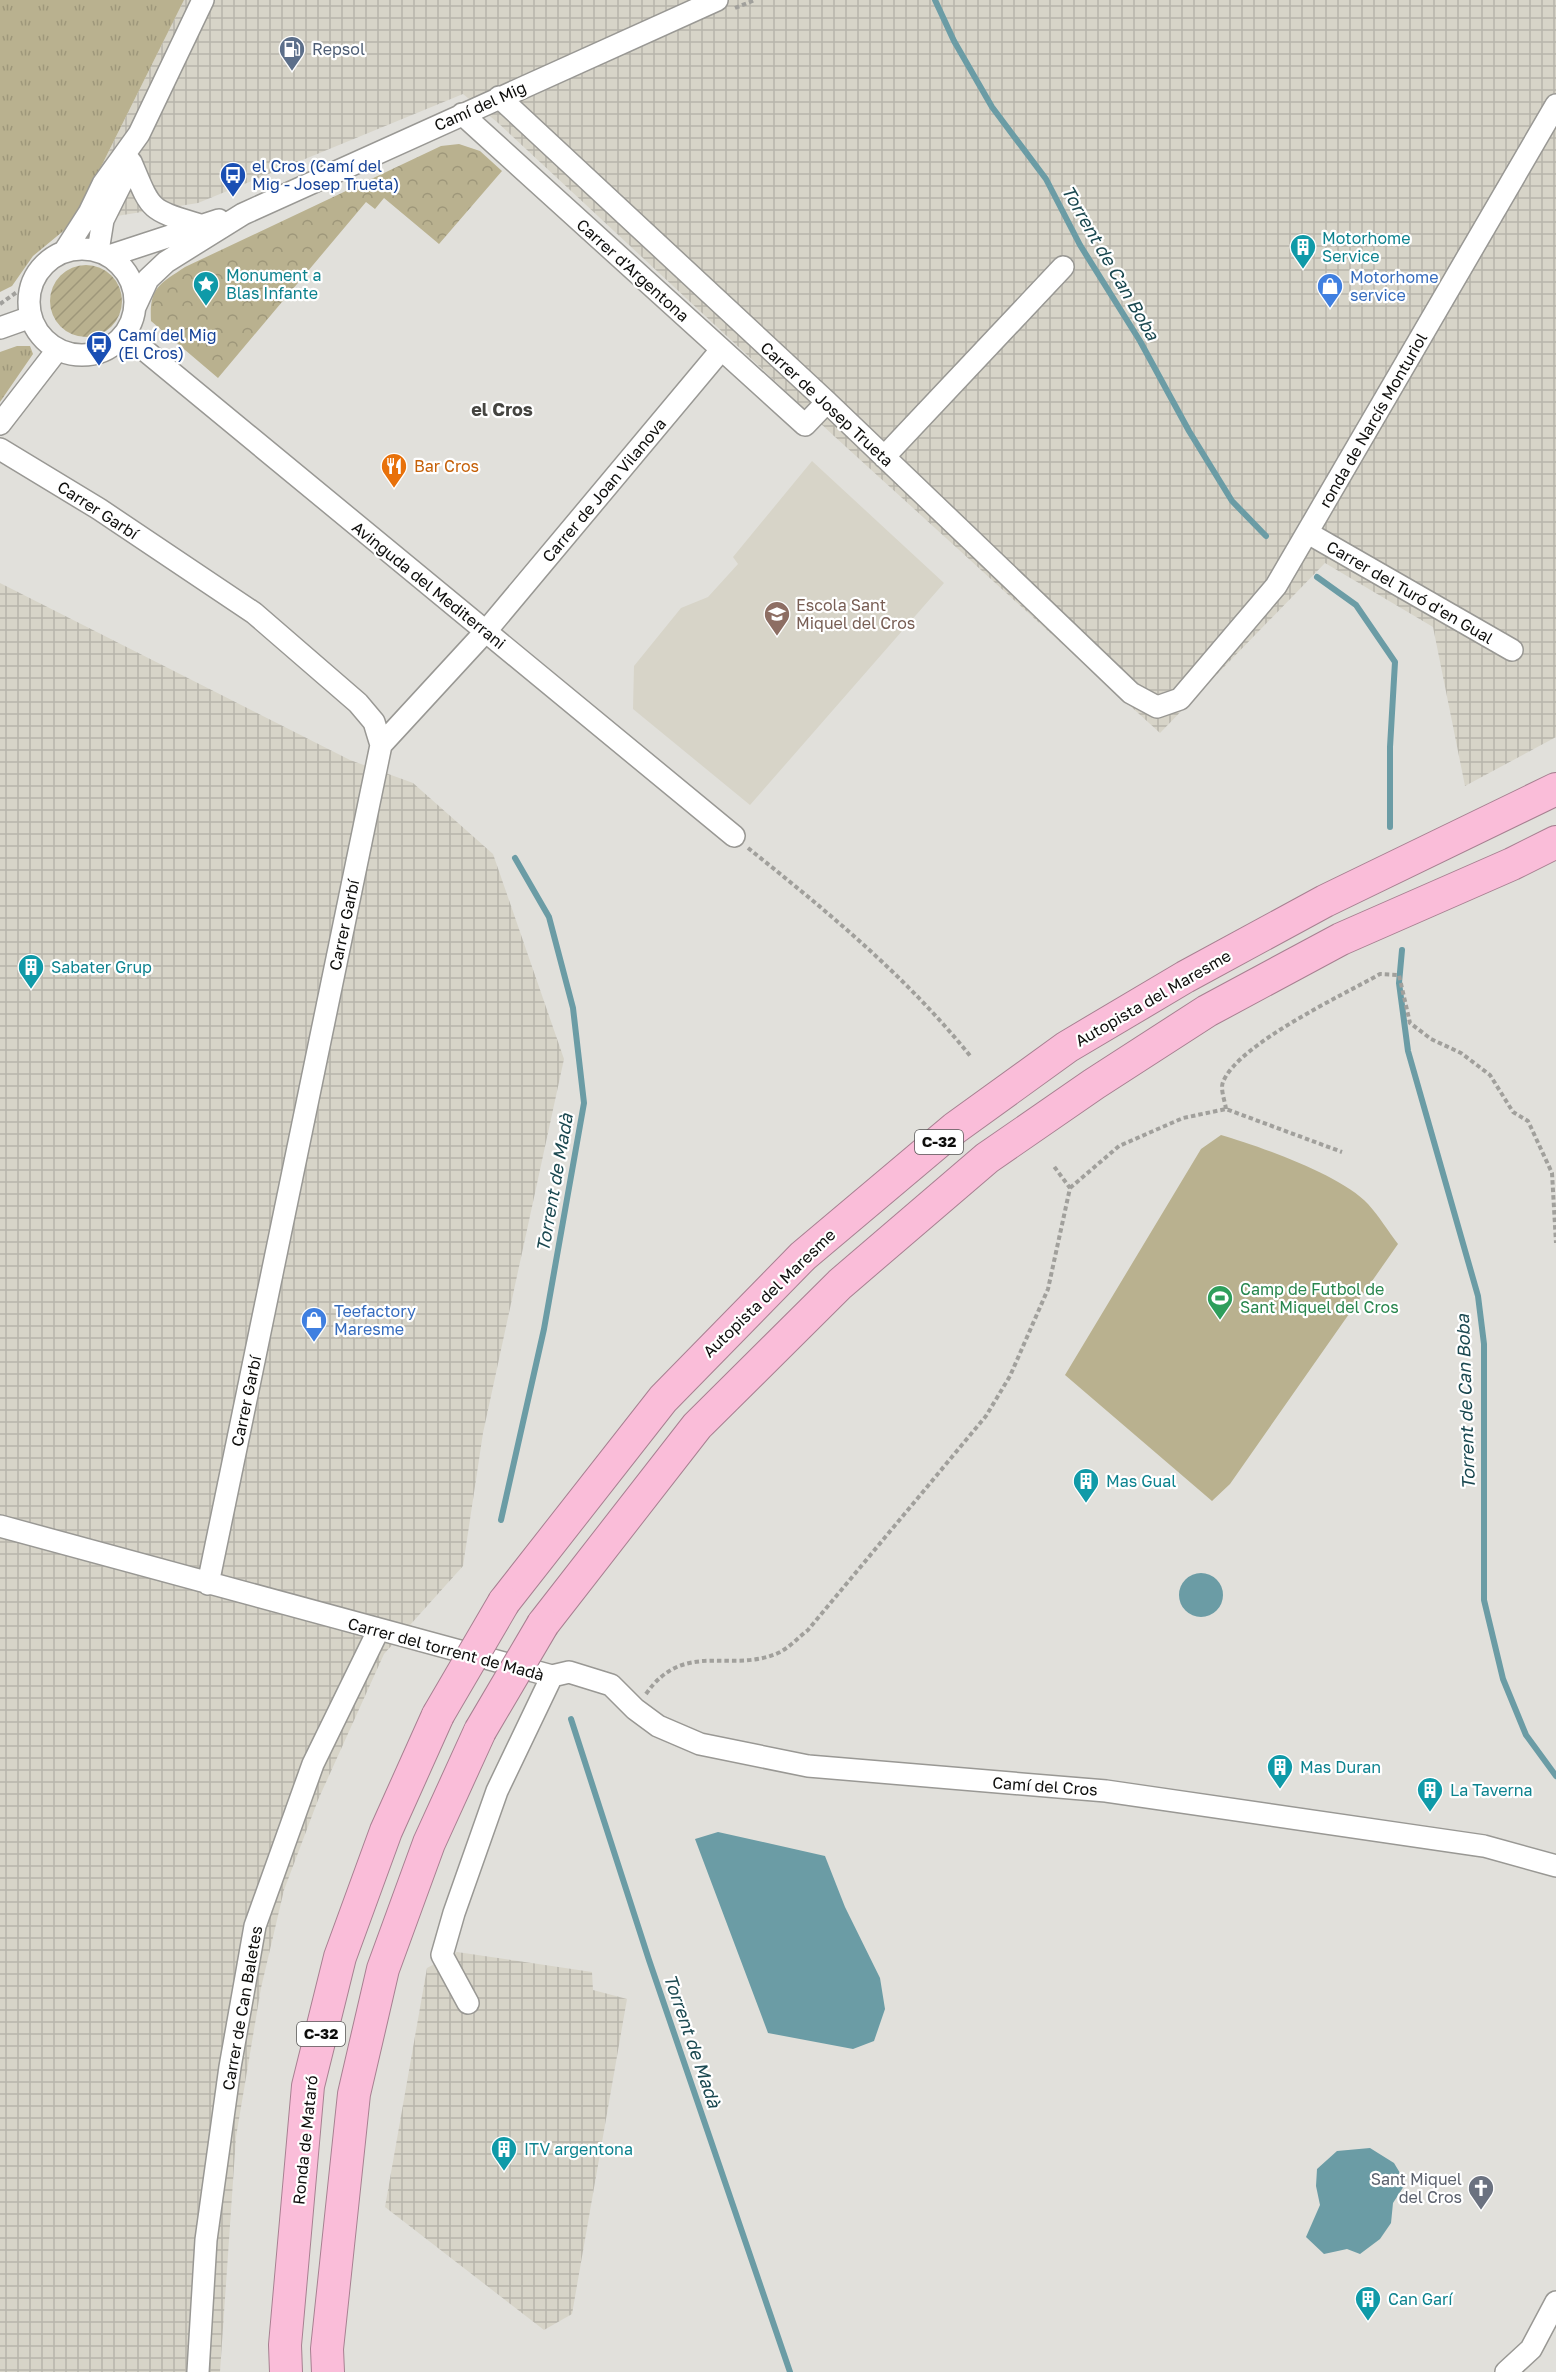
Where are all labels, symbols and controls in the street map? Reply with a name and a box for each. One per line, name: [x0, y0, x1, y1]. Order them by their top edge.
fuel station icon: Repsol: [277, 34, 307, 72]
place label: Repsol: [312, 39, 365, 59]
street label: Camí del Mig: [431, 77, 529, 135]
place label: el Cros (Camí del Mig - Josep Trueta): [252, 156, 399, 194]
bus stop icon: el Cros (Camí del Mig - Josep Trueta): [218, 160, 248, 198]
water label: Torrent de Can Boba: [1058, 181, 1165, 345]
street label: Carrer d'Argentona: [573, 214, 693, 326]
place label: Motorhome Service: [1322, 228, 1410, 266]
building icon: Motorhome Service: [1288, 232, 1318, 270]
place label: Monument a Blas Infante: [226, 265, 321, 303]
place label: Motorhome service: [1350, 267, 1438, 305]
place icon: Monument a Blas Infante: [191, 269, 221, 307]
shop icon: Motorhome service: [1315, 271, 1345, 309]
place label: Camí del Mig (El Cros): [118, 325, 217, 363]
bus stop icon: Camí del Mig (El Cros): [84, 329, 114, 367]
street label: ronda de Narcís Monturiol: [1315, 329, 1431, 511]
street label: Carrer de Josep Trueta: [757, 337, 897, 471]
district label: el Cros: [471, 398, 533, 420]
street label: Carrer de Joan Vilanova: [538, 414, 670, 566]
restaurant icon: Bar Cros: [379, 451, 409, 489]
place label: Bar Cros: [414, 456, 479, 476]
street label: Carrer Garbí: [54, 476, 144, 544]
street label: Avinguda del Mediterrani: [348, 517, 510, 653]
street label: Carrer del Turó d'en Gual: [1323, 536, 1497, 648]
place label: Escola Sant Miquel del Cros: [796, 595, 915, 633]
school or university icon: Escola Sant Miquel del Cros: [762, 599, 792, 637]
street label: Carrer Garbí: [325, 876, 364, 972]
street label: Autopista del Maresme: [1072, 945, 1234, 1051]
building icon: Sabater Grup: [16, 952, 46, 990]
place label: Sabater Grup: [51, 957, 152, 977]
water label: Torrent de Madà: [531, 1111, 577, 1254]
road number: C-32: [915, 1130, 963, 1154]
street label: Autopista del Maresme: [699, 1225, 839, 1361]
place label: Camp de Futbol de Sant Miquel del Cros: [1240, 1279, 1399, 1317]
sports icon: Camp de Futbol de Sant Miquel del Cros: [1205, 1283, 1235, 1321]
place label: Teefactory Maresme: [334, 1301, 416, 1339]
shop icon: Teefactory Maresme: [299, 1305, 329, 1343]
water label: Torrent de Can Boba: [1451, 1313, 1479, 1490]
street label: Carrer Garbí: [227, 1352, 266, 1448]
building icon: Mas Gual: [1071, 1466, 1101, 1504]
place label: Mas Gual: [1106, 1471, 1176, 1491]
street label: Carrer del torrent de Madà: [346, 1613, 546, 1685]
building icon: Mas Duran: [1265, 1752, 1295, 1790]
place label: Mas Duran: [1300, 1757, 1381, 1777]
street label: Camí del Cros: [992, 1772, 1098, 1800]
building icon: La Taverna: [1415, 1775, 1445, 1813]
place label: La Taverna: [1450, 1780, 1533, 1800]
street label: Carrer de Can Baletes: [218, 1924, 266, 2092]
water label: Torrent de Madà: [660, 1971, 726, 2111]
road number: C-32: [297, 2022, 345, 2046]
street label: Ronda de Mataró: [288, 2074, 322, 2206]
building icon: ITV argentona: [489, 2134, 519, 2172]
place label: ITV argentona: [524, 2139, 633, 2159]
place label: Sant Miquel del Cros: [1371, 2169, 1462, 2207]
church icon: Sant Miquel del Cros: [1466, 2173, 1496, 2211]
building icon: Can Garí: [1353, 2284, 1383, 2322]
place label: Can Garí: [1388, 2289, 1454, 2309]

